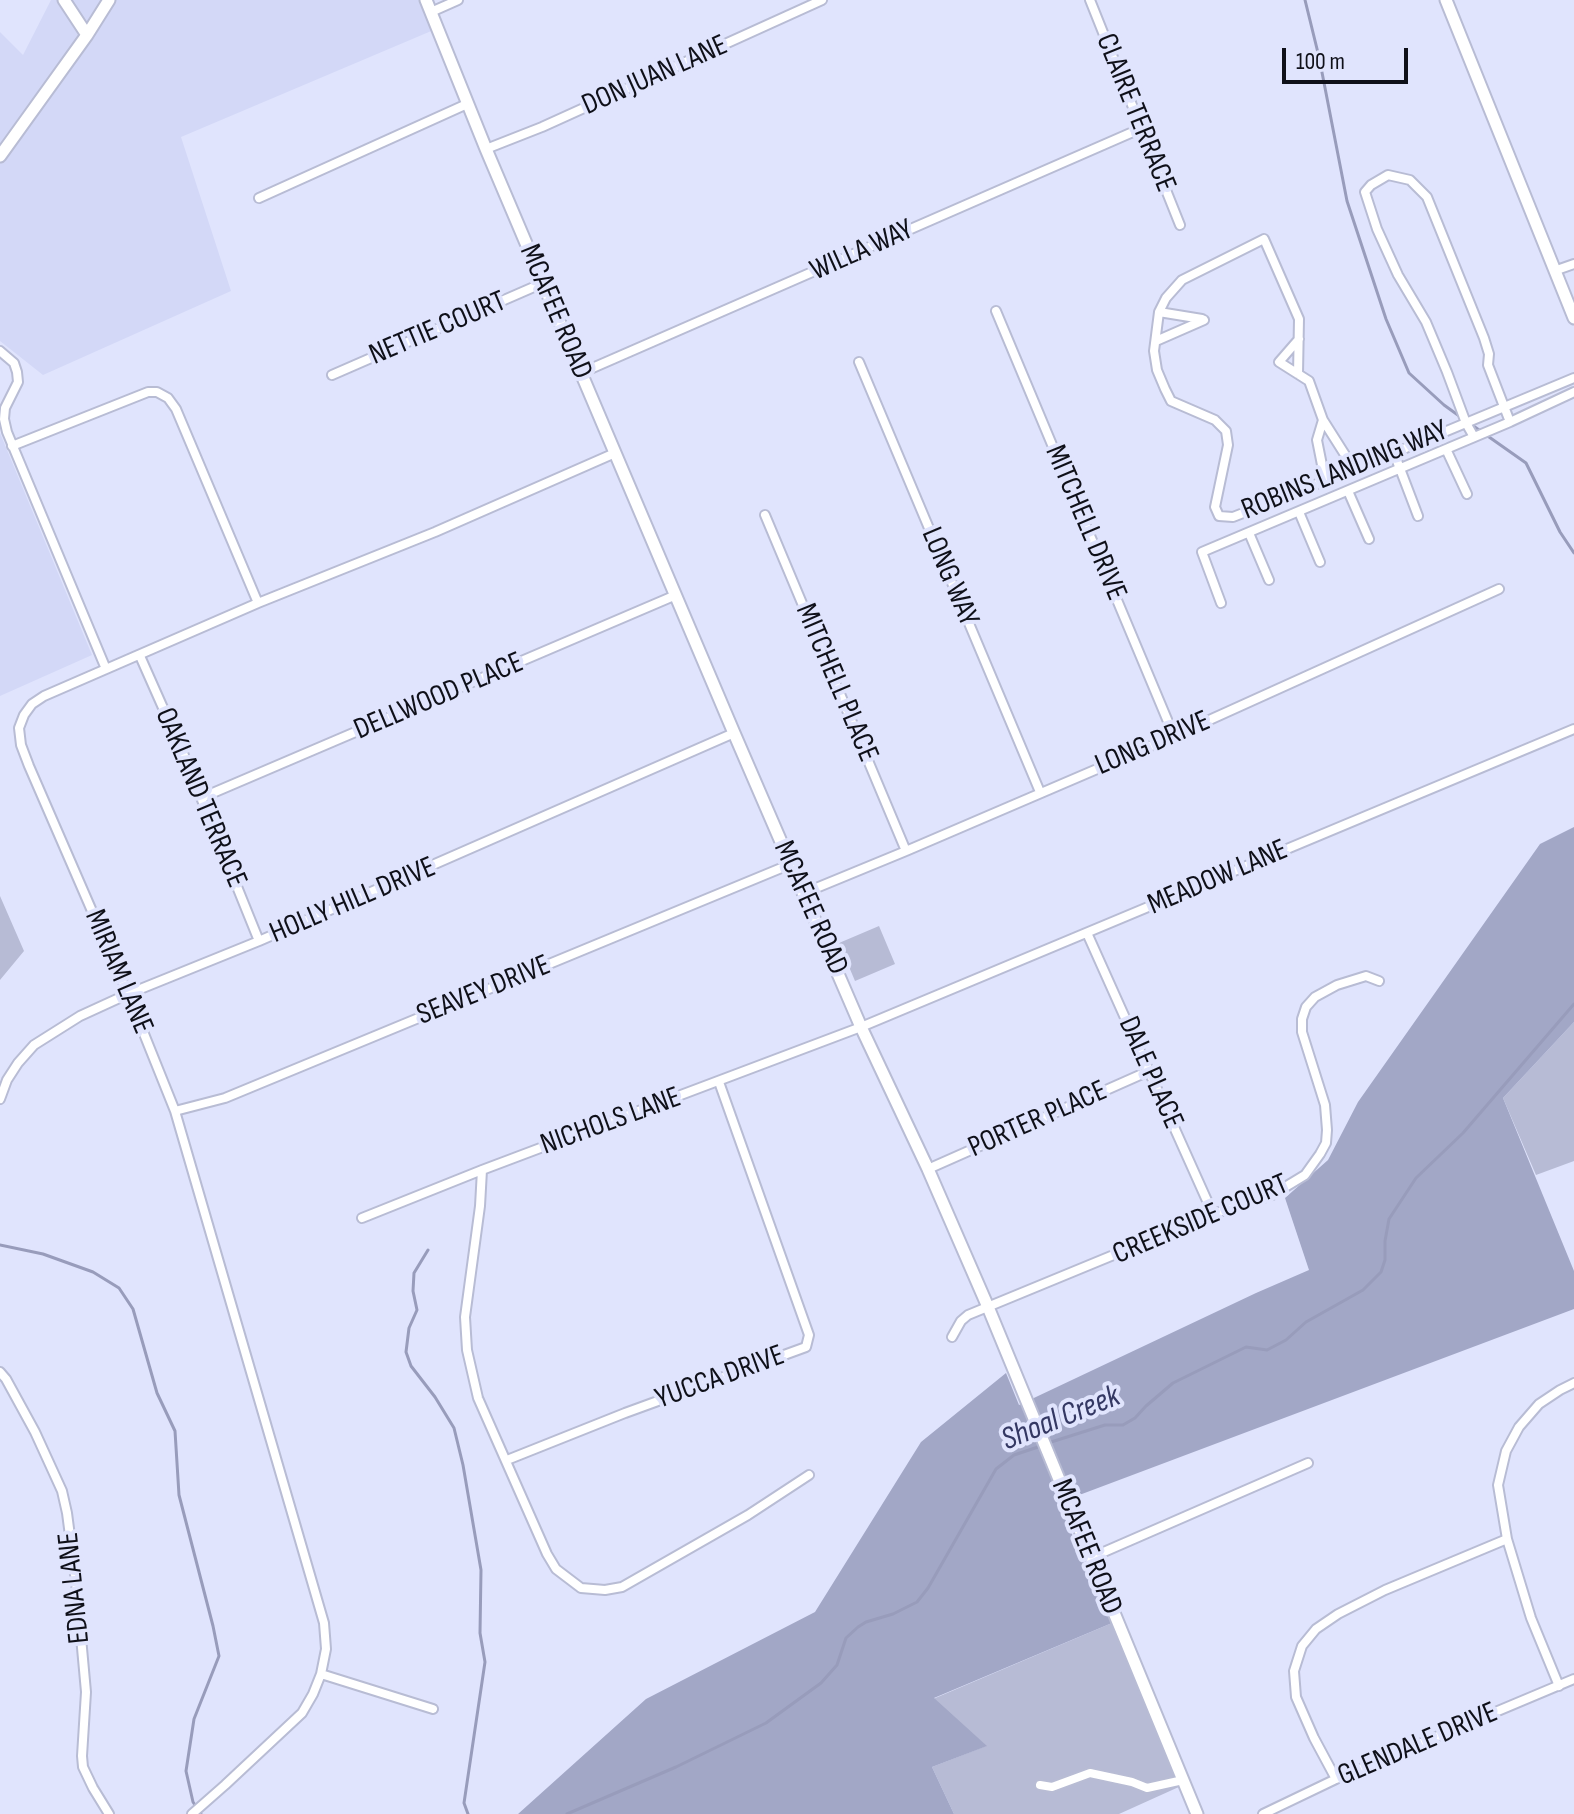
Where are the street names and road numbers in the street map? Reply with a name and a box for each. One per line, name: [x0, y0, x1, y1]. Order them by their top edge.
street label: DON JUAN LANE: [577, 28, 733, 124]
street label: CLAIRE TERRACE: [1087, 29, 1183, 197]
street label: WILLA WAY: [805, 212, 919, 290]
street label: MCAFEE ROAD: [511, 239, 599, 385]
street label: NETTIE COURT: [364, 284, 512, 374]
street label: ROBINS LANDING WAY: [1237, 413, 1453, 529]
street label: MITCHELL DRIVE: [1036, 440, 1134, 606]
street label: LONG WAY: [912, 522, 986, 632]
street label: MITCHELL PLACE: [787, 599, 885, 767]
street label: DELLWOOD PLACE: [349, 645, 529, 749]
street label: OAKLAND TERRACE: [146, 703, 254, 893]
street label: LONG DRIVE: [1090, 704, 1216, 784]
street label: MEADOW LANE: [1143, 832, 1293, 924]
street label: MCAFEE ROAD: [765, 836, 855, 980]
street label: HOLLY HILL DRIVE: [265, 850, 441, 952]
street label: MIRIAM LANE: [76, 905, 160, 1039]
street label: SEAVEY DRIVE: [412, 948, 556, 1034]
street label: DALE PLACE: [1109, 1011, 1191, 1135]
street label: PORTER PLACE: [963, 1074, 1113, 1166]
street label: NICHOLS LANE: [536, 1080, 686, 1164]
street label: CREEKSIDE COURT: [1108, 1167, 1294, 1273]
street label: YUCCA DRIVE: [651, 1338, 789, 1418]
street label: MCAFEE ROAD: [1043, 1474, 1129, 1620]
street label: EDNA LANE: [51, 1530, 99, 1646]
street label: GLENDALE DRIVE: [1333, 1695, 1503, 1795]

